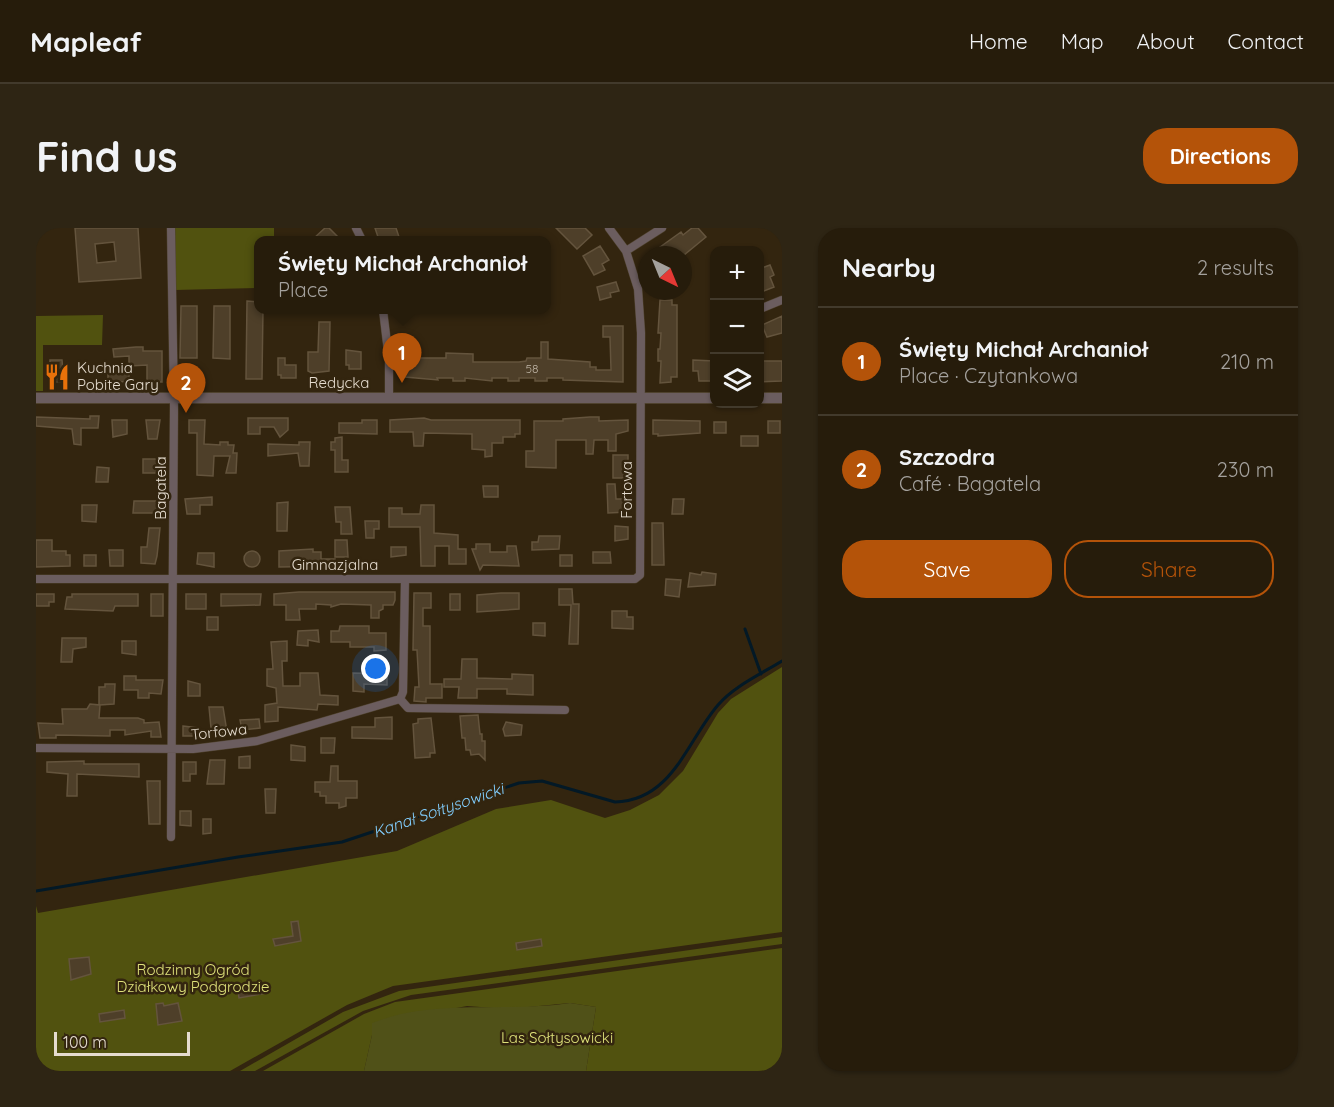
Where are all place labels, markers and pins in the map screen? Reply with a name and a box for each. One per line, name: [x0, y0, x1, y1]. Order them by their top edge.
pin: 1: [382, 334, 422, 383]
place label: Kuchnia Pobite Gary: [77, 358, 159, 394]
restaurant icon: Kuchnia Pobite Gary: [42, 362, 72, 392]
pin: 2: [166, 364, 206, 413]

